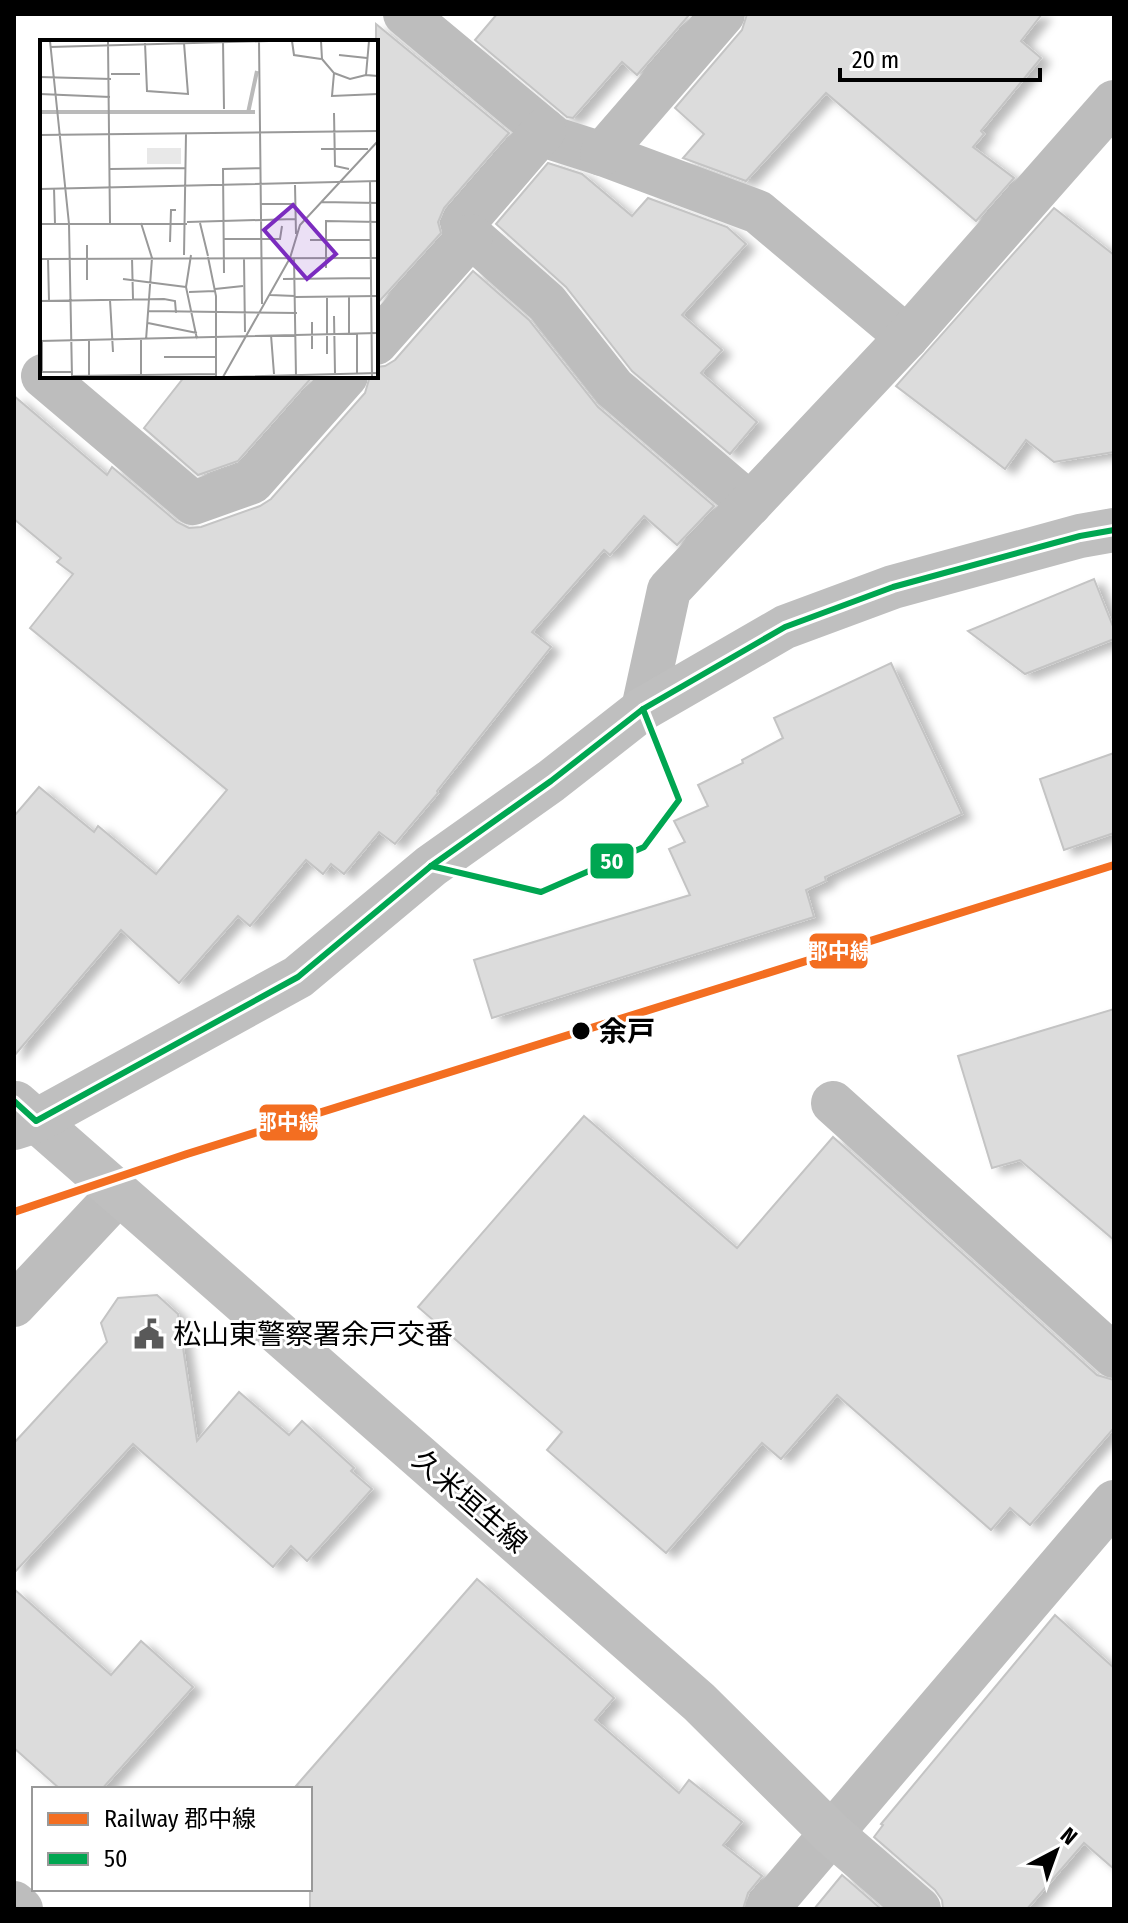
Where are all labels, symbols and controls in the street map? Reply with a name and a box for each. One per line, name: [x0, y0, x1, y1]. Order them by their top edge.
scale bar: [840, 32, 1040, 82]
inset map: [40, 40, 378, 378]
text: 20 m: [852, 46, 899, 74]
line badge: 50: [589, 842, 635, 880]
text: 50: [601, 848, 623, 875]
line badge: 郡中線: [808, 932, 869, 970]
text: 郡中線: [806, 938, 872, 965]
place label: 余戸: [599, 1015, 655, 1048]
marker: 余戸: [570, 1020, 592, 1042]
line badge: 郡中線: [258, 1103, 319, 1142]
text: 郡中線: [255, 1109, 321, 1136]
public building icon: 松山東警察署余戸交番: [132, 1317, 166, 1351]
place label: 松山東警察署余戸交番: [173, 1318, 453, 1351]
street label: 久米垣生線: [406, 1443, 533, 1560]
legend: [32, 1787, 312, 1891]
text: Railway 郡中線: [104, 1805, 256, 1833]
north arrow: [1016, 1811, 1096, 1891]
text: N: [1055, 1822, 1083, 1851]
text: 50: [104, 1845, 128, 1873]

